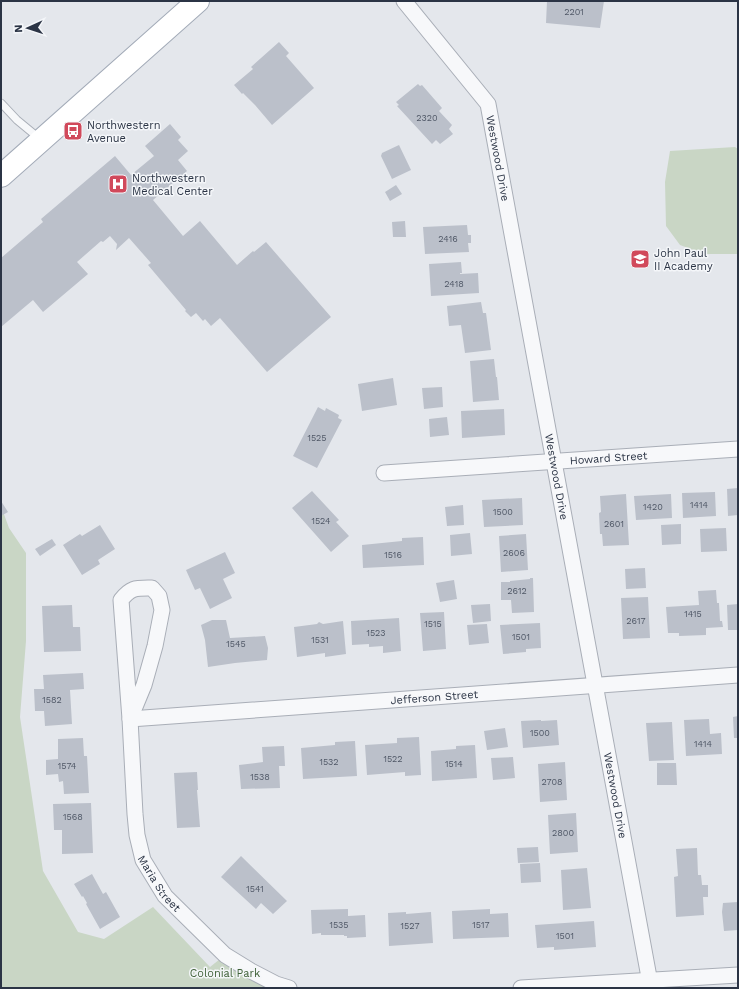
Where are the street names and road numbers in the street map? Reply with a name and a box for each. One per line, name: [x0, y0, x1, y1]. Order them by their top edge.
street label: Westwood Drive: [484, 114, 512, 202]
street label: Westwood Drive: [542, 433, 571, 521]
street label: Howard Street: [569, 449, 648, 467]
street label: Jefferson Street: [390, 687, 479, 707]
street label: Westwood Drive: [601, 751, 630, 840]
street label: Maria Street: [135, 853, 184, 914]

